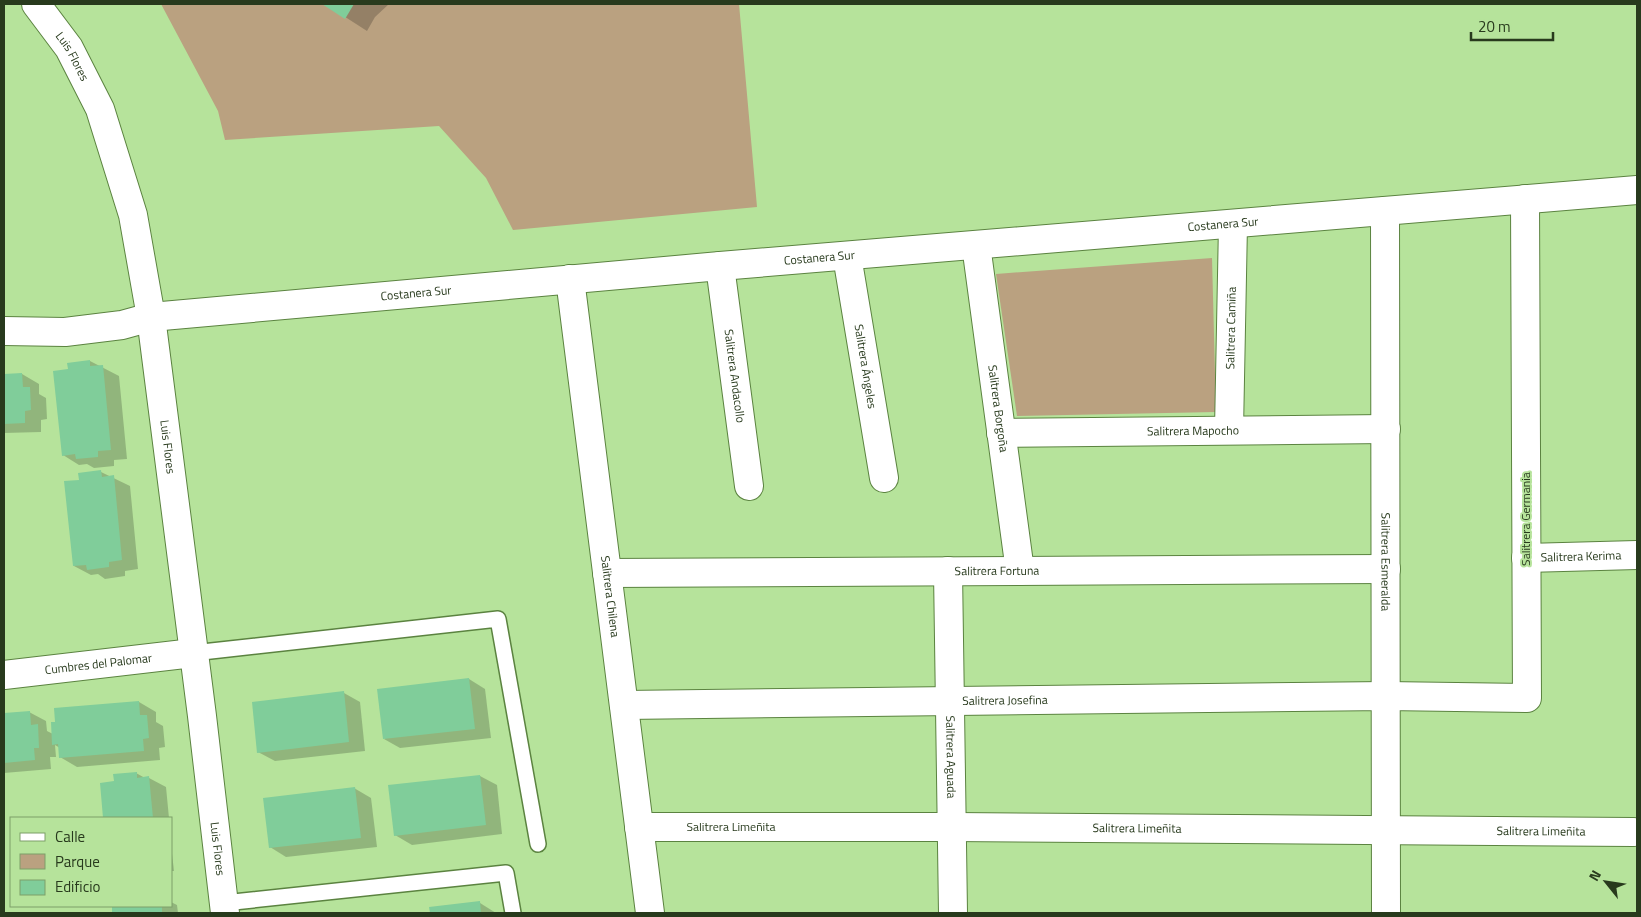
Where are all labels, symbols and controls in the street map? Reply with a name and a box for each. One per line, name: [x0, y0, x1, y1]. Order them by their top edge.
scale bar: [1471, 10, 1554, 42]
text: 20 m: [1478, 15, 1511, 38]
street label: Luis Flores: [51, 28, 94, 85]
street label: Costanera Sur: [1187, 211, 1259, 236]
street label: Costanera Sur: [783, 245, 855, 270]
street label: Costanera Sur: [380, 280, 452, 305]
street label: Salitrera Camiña: [1220, 286, 1241, 370]
street label: Salitrera Ángeles: [850, 323, 882, 410]
street label: Salitrera Andacollo: [719, 328, 751, 424]
street label: Salitrera Borgoña: [983, 364, 1014, 453]
street label: Luis Flores: [155, 419, 181, 475]
street label: Salitrera Mapocho: [1147, 421, 1239, 440]
street label: Salitrera Germania: [1516, 472, 1535, 566]
street label: Salitrera Esmeralda: [1376, 513, 1396, 611]
street label: Salitrera Kerima: [1540, 545, 1622, 567]
street label: Salitrera Chilena: [596, 555, 625, 638]
street label: Salitrera Fortuna: [955, 561, 1039, 580]
street label: Cumbres del Palomar: [44, 648, 153, 679]
street label: Salitrera Josefina: [962, 690, 1048, 710]
street label: Salitrera Aguada: [941, 715, 961, 799]
legend: [10, 817, 172, 907]
street label: Salitrera Limeñita: [687, 817, 775, 836]
street label: Salitrera Limeñita: [1092, 818, 1182, 838]
street label: Luis Flores: [205, 821, 231, 877]
street label: Salitrera Limeñita: [1496, 821, 1586, 841]
text: Calle: [55, 825, 85, 848]
text: Parque: [55, 850, 100, 873]
north arrow: [1581, 857, 1631, 907]
text: N: [1583, 866, 1606, 885]
text: Edificio: [55, 875, 100, 898]

